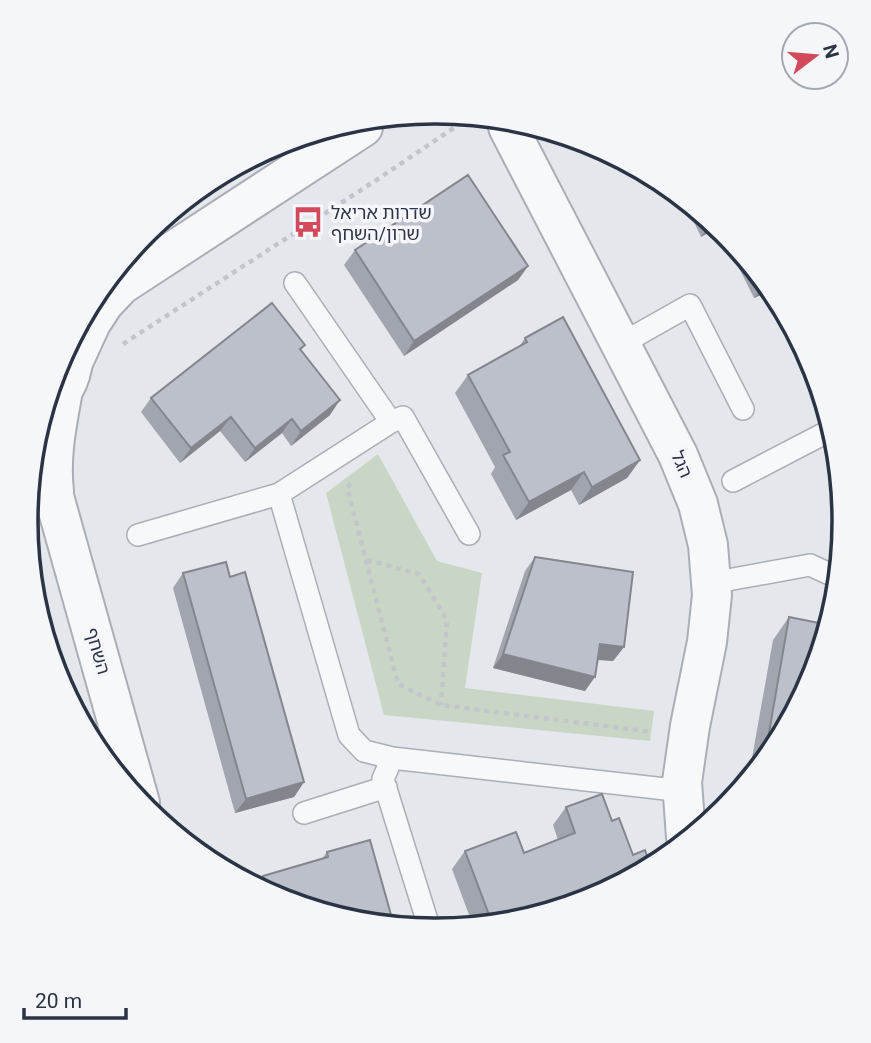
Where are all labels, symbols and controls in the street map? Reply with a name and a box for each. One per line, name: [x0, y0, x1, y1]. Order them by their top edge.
north arrow: [780, 21, 850, 91]
text: N: [818, 42, 844, 61]
place label: שדרות אריאל שרון/השחף: [331, 202, 432, 244]
bus stop icon: שדרות אריאל שרון/השחף: [291, 205, 325, 239]
street label: הגל: [667, 447, 697, 481]
street label: השחף: [81, 625, 115, 677]
scale bar: [24, 976, 126, 1020]
text: 20 m: [35, 989, 82, 1013]

